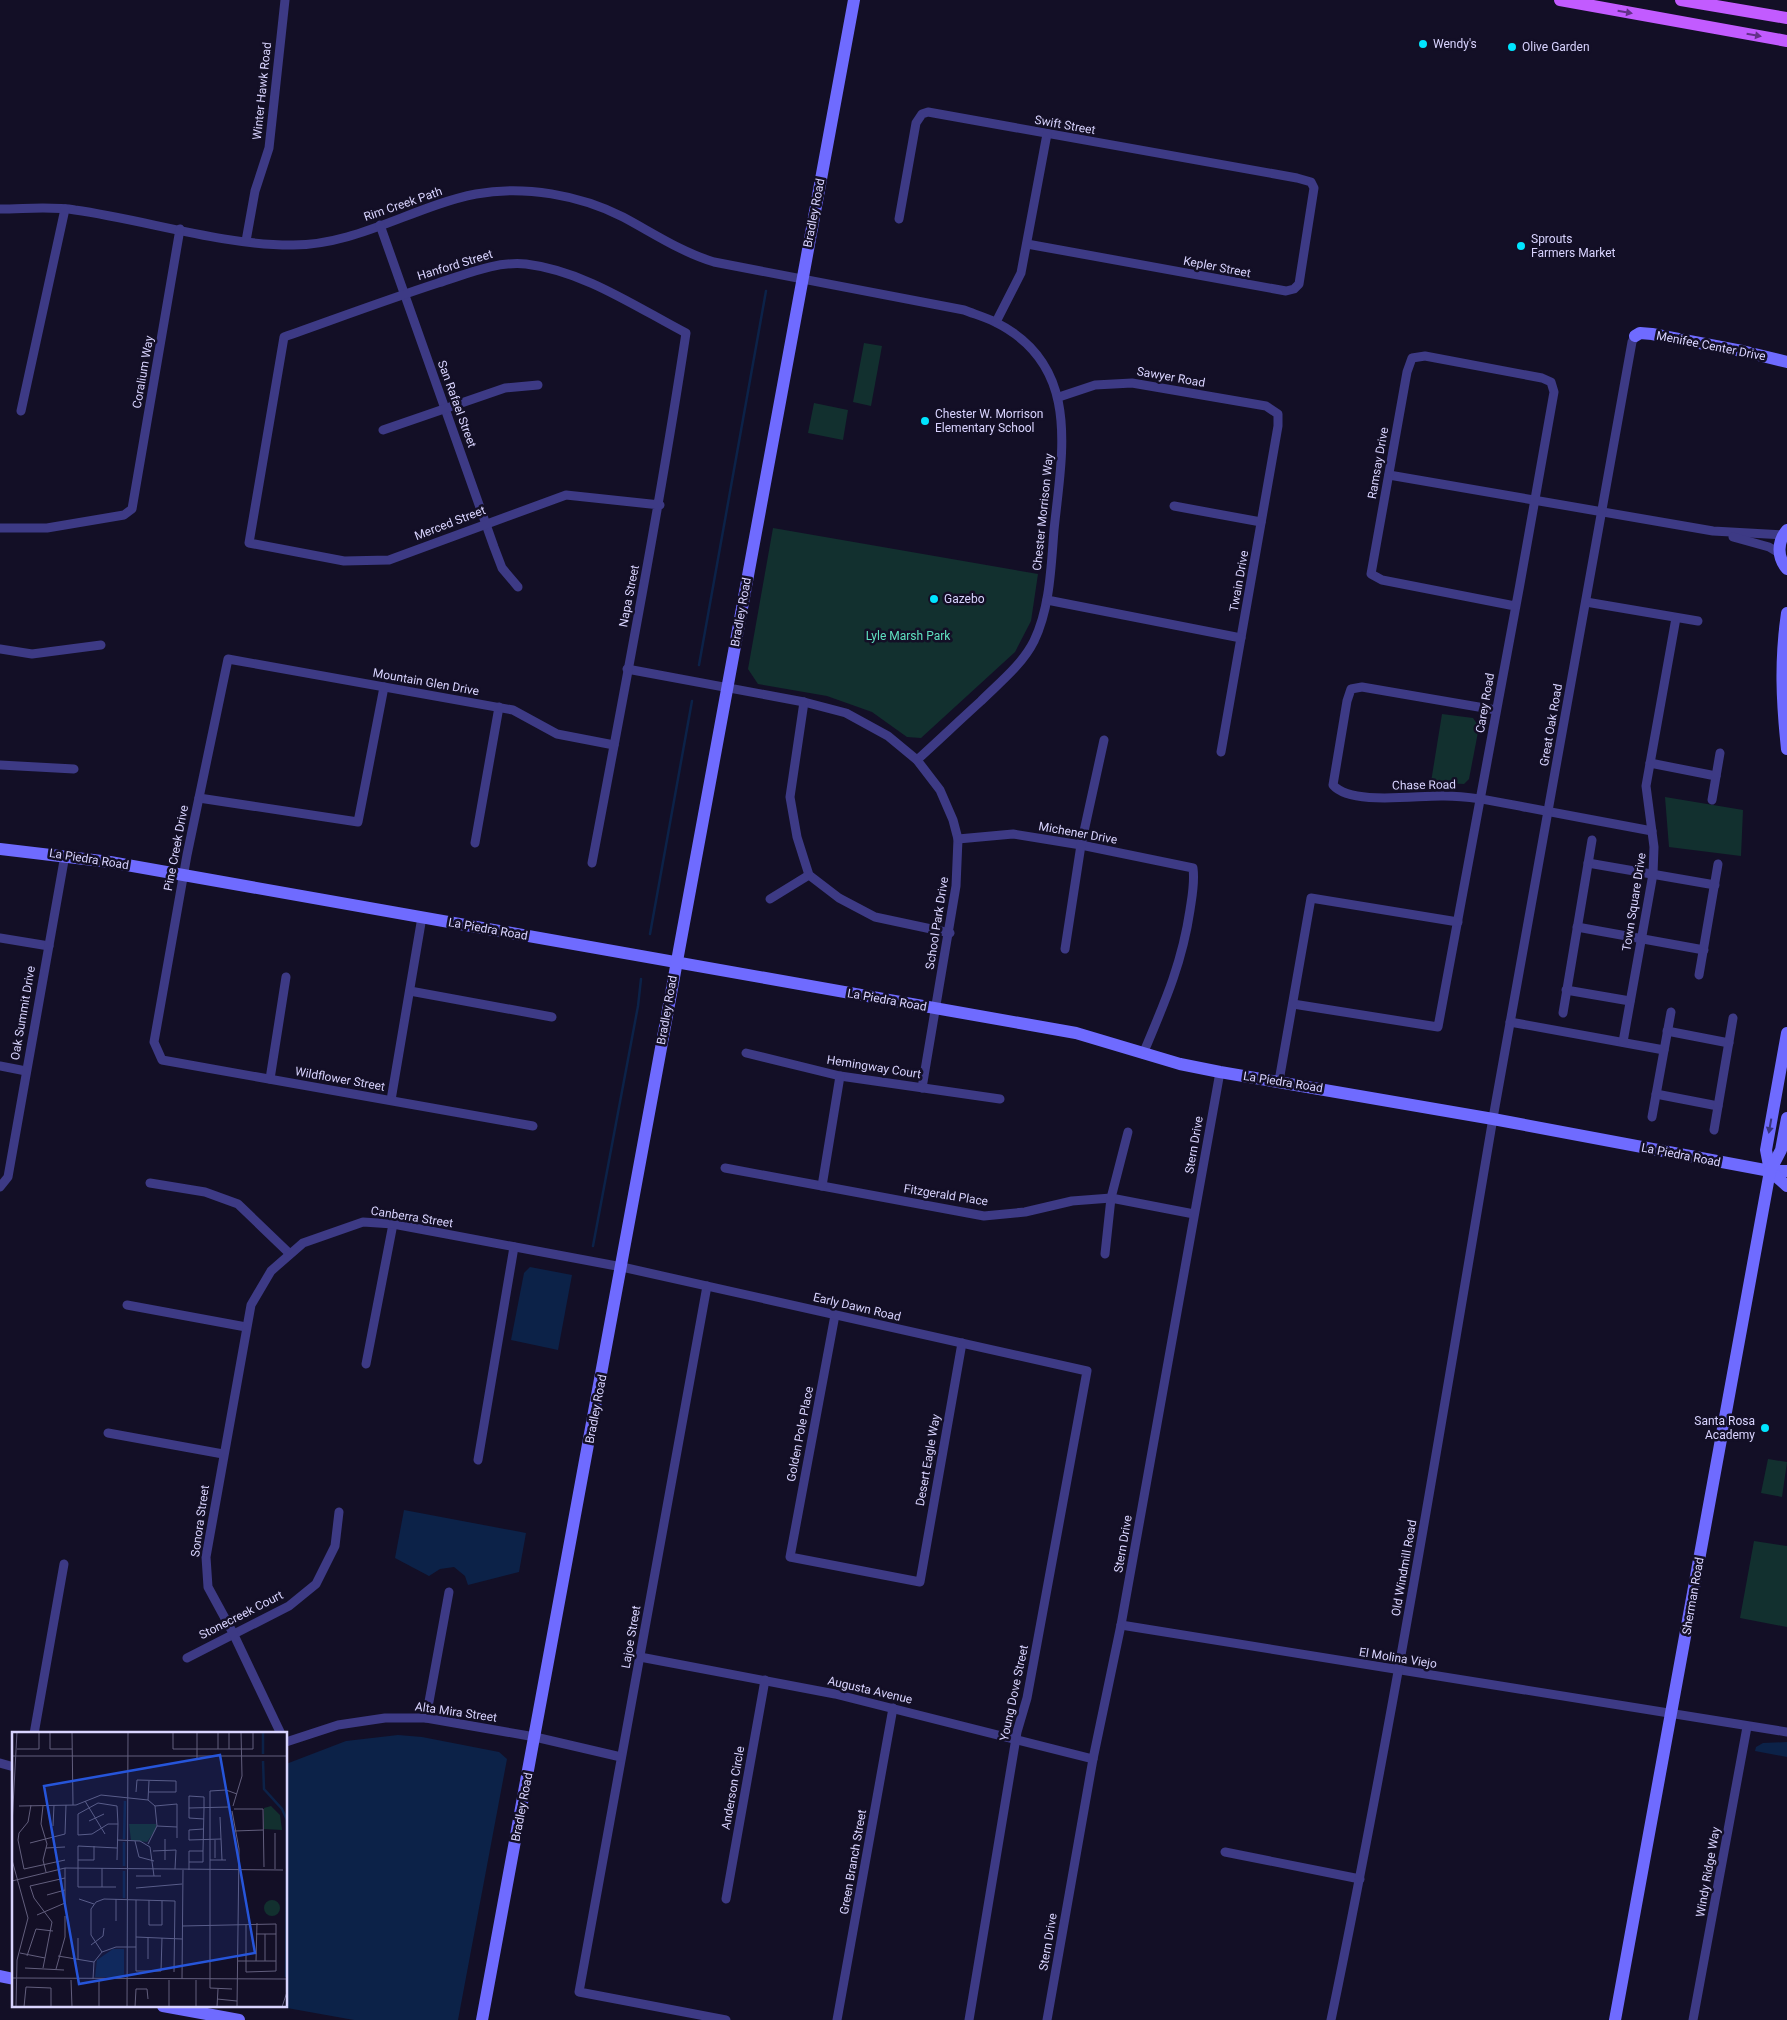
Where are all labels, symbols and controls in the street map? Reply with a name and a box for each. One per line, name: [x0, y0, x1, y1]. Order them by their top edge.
one-way arrow: [1617, 8, 1633, 16]
one-way arrow: [1746, 32, 1762, 40]
place label: Wendy's: [1433, 37, 1477, 51]
marker: Wendy's: [1417, 38, 1429, 50]
place label: Olive Garden: [1522, 40, 1590, 54]
street label: Winter Hawk Road: [250, 41, 274, 141]
marker: Olive Garden: [1506, 41, 1518, 53]
street label: Swift Street: [1033, 113, 1097, 137]
street label: Bradley Road: [800, 177, 828, 249]
street label: Rim Creek Path: [362, 184, 444, 224]
place label: Sprouts Farmers Market: [1531, 232, 1616, 260]
marker: Sprouts Farmers Market: [1515, 240, 1527, 252]
street label: Hanford Street: [416, 247, 494, 283]
street label: Kepler Street: [1182, 254, 1252, 280]
street label: Menifee Center Drive: [1655, 329, 1767, 363]
street label: Coralium Way: [130, 334, 156, 409]
street label: San Rafael Street: [435, 358, 479, 450]
street label: Sawyer Road: [1136, 364, 1206, 390]
place label: Chester W. Morrison Elementary School: [935, 407, 1043, 435]
marker: Chester W. Morrison Elementary School: [919, 415, 931, 427]
street label: Ramsay Drive: [1365, 426, 1391, 500]
street label: Chester Morrison Way: [1030, 452, 1056, 571]
street label: Merced Street: [413, 503, 488, 543]
street label: Twain Drive: [1227, 549, 1251, 613]
street label: Napa Street: [616, 564, 642, 628]
street label: Bradley Road: [728, 576, 754, 648]
place label: Gazebo: [944, 592, 985, 606]
marker: Gazebo: [928, 593, 940, 605]
park label: Lyle Marsh Park: [866, 629, 951, 643]
street label: Mountain Glen Drive: [372, 666, 480, 698]
street label: Carey Road: [1473, 672, 1497, 734]
street label: Great Oak Road: [1537, 683, 1565, 767]
street label: Chase Road: [1392, 777, 1456, 793]
street label: Pine Creek Drive: [161, 804, 191, 892]
street label: Michener Drive: [1038, 819, 1118, 847]
street label: La Piedra Road: [48, 846, 130, 872]
street label: Town Square Drive: [1619, 852, 1649, 952]
street label: School Park Drive: [923, 876, 951, 970]
street label: La Piedra Road: [447, 915, 529, 943]
street label: Oak Summit Drive: [8, 965, 38, 1061]
street label: Bradley Road: [654, 974, 680, 1046]
street label: La Piedra Road: [846, 986, 928, 1014]
street label: Hemingway Court: [826, 1053, 922, 1081]
street label: Wildflower Street: [294, 1064, 386, 1094]
street label: La Piedra Road: [1242, 1069, 1324, 1095]
street label: Stern Drive: [1182, 1115, 1206, 1175]
one-way arrow: [1766, 1119, 1774, 1135]
street label: La Piedra Road: [1640, 1140, 1722, 1170]
street label: Fitzgerald Place: [903, 1181, 989, 1209]
street label: Canberra Street: [370, 1204, 454, 1230]
street label: Early Dawn Road: [812, 1290, 902, 1324]
street label: Bradley Road: [582, 1373, 610, 1445]
street label: Golden Pole Place: [784, 1385, 816, 1483]
street label: Desert Eagle Way: [913, 1413, 943, 1507]
place label: Santa Rosa Academy: [1694, 1414, 1755, 1442]
marker: Santa Rosa Academy: [1759, 1422, 1771, 1434]
street label: Sonora Street: [188, 1484, 212, 1558]
street label: Stern Drive: [1111, 1514, 1135, 1574]
street label: Old Windmill Road: [1389, 1519, 1419, 1617]
street label: Sherman Road: [1679, 1556, 1707, 1636]
street label: Stonecreek Court: [197, 1588, 285, 1642]
street label: Lajoe Street: [619, 1604, 643, 1670]
street label: Young Dove Street: [997, 1644, 1031, 1742]
street label: El Molina Viejo: [1358, 1645, 1438, 1671]
street label: Augusta Avenue: [826, 1673, 914, 1707]
street label: Alta Mira Street: [414, 1699, 498, 1725]
inset map: [12, 1732, 288, 2008]
street label: Anderson Circle: [719, 1745, 747, 1831]
street label: Bradley Road: [508, 1771, 536, 1843]
street label: Green Branch Street: [837, 1808, 869, 1916]
street label: Windy Ridge Way: [1693, 1825, 1723, 1918]
street label: Stern Drive: [1036, 1912, 1060, 1972]

